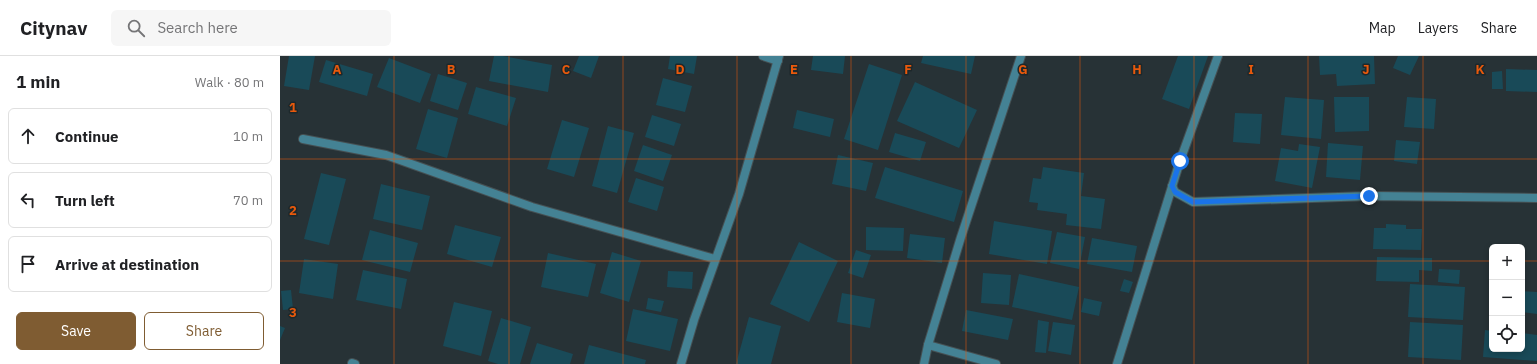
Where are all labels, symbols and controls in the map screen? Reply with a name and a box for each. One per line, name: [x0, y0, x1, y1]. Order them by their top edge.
search box: [111, 10, 391, 46]
text: Citynav: [20, 16, 87, 40]
icon: search: [125, 17, 147, 39]
text: Search here: [157, 18, 238, 37]
text: Map: [1369, 19, 1396, 37]
text: Layers: [1418, 19, 1459, 37]
text: Share: [1481, 19, 1517, 37]
text: A: [333, 61, 342, 78]
text: B: [447, 61, 456, 78]
text: C: [562, 61, 571, 78]
text: D: [675, 61, 685, 78]
text: E: [790, 61, 798, 78]
text: F: [904, 61, 912, 78]
text: G: [1018, 61, 1028, 78]
text: H: [1132, 61, 1142, 78]
text: I: [1248, 61, 1254, 78]
text: J: [1362, 61, 1370, 78]
text: K: [1475, 61, 1485, 78]
text: 1 min: [16, 71, 60, 93]
text: Walk · 80 m: [195, 74, 264, 91]
text: 1: [289, 99, 297, 116]
icon: ahead: [17, 125, 39, 147]
text: Continue: [55, 127, 119, 146]
text: 10 m: [233, 128, 263, 145]
route start: [1171, 152, 1189, 170]
route end: [1360, 187, 1378, 205]
icon: left: [17, 189, 39, 211]
text: Turn left: [55, 191, 115, 210]
text: 70 m: [233, 192, 263, 209]
text: 2: [289, 202, 297, 219]
map controls: [1489, 244, 1525, 352]
button: +: [1489, 244, 1525, 280]
icon: arrive: [17, 253, 39, 275]
text: Arrive at destination: [55, 255, 199, 274]
button: −: [1489, 280, 1525, 316]
text: 3: [289, 304, 297, 321]
button: Save: [16, 312, 136, 350]
button: Share: [144, 312, 264, 350]
button: locate: [1489, 316, 1525, 352]

